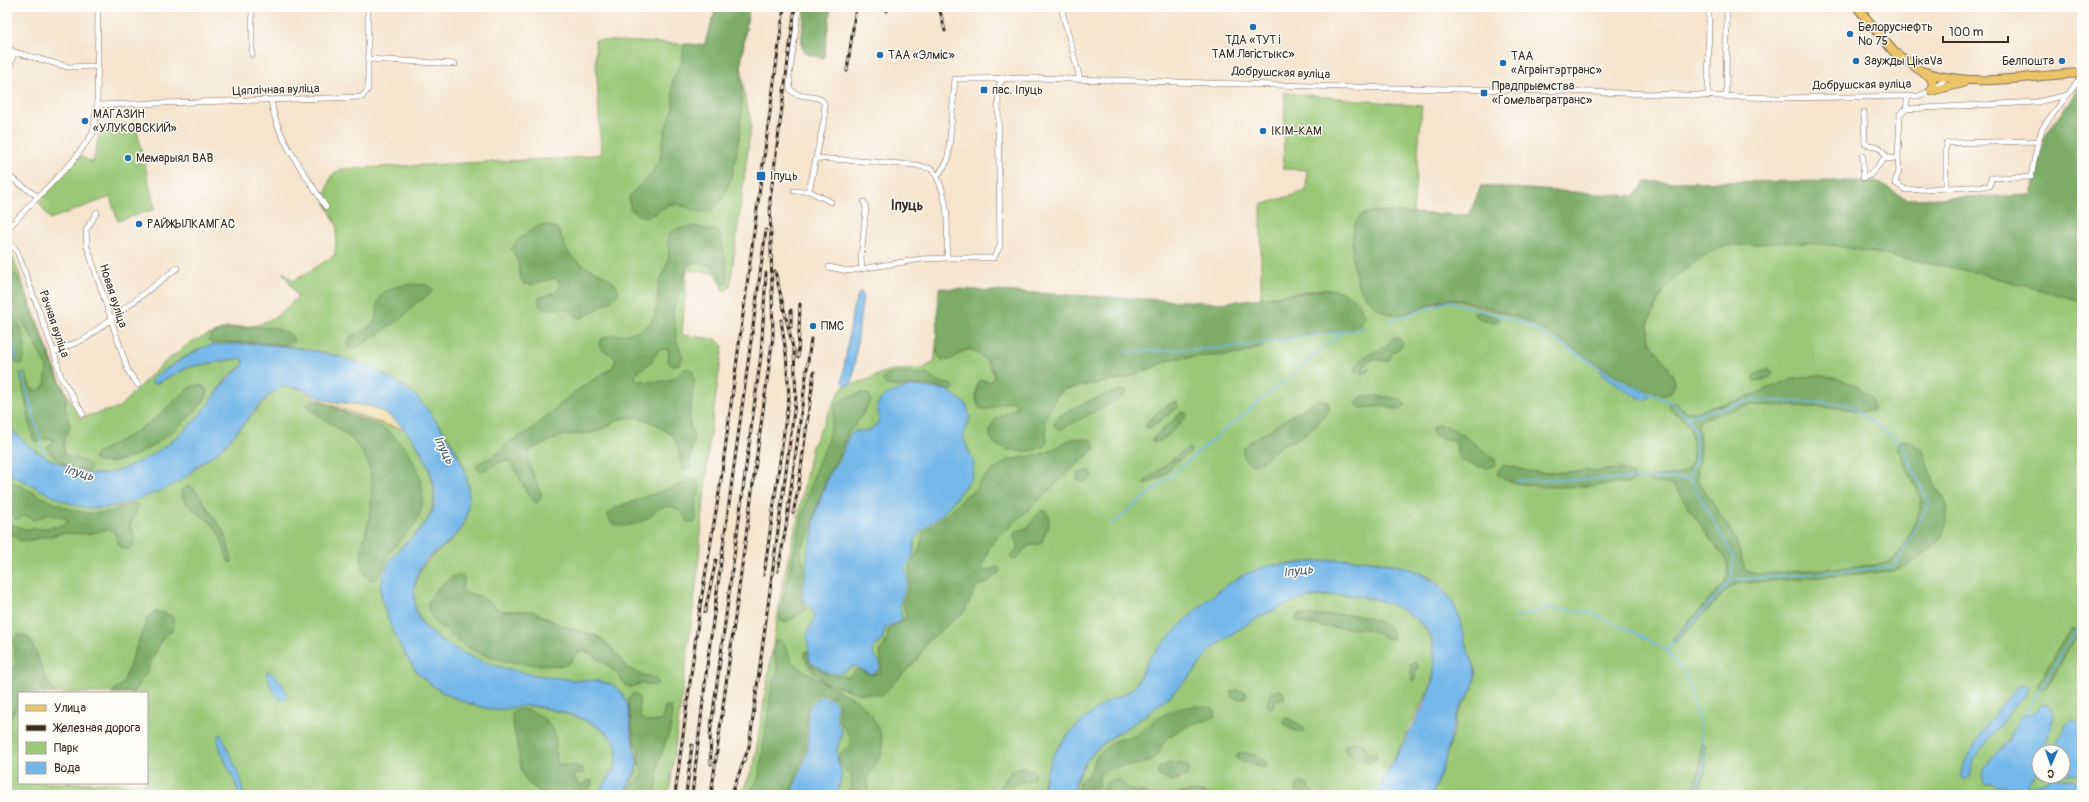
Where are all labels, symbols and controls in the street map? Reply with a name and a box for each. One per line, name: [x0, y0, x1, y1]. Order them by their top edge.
scale bar: [1943, 18, 2008, 44]
place label: Белоруснефть № 75: [1858, 20, 1933, 49]
marker: ТДА «ТУТ і ТАМ Лагістыкс»: [1248, 22, 1258, 32]
text: 100 m: [1949, 25, 1984, 40]
marker: Белоруснефть № 75: [1845, 29, 1855, 39]
place label: ТДА «ТУТ і ТАМ Лагістыкс»: [1212, 33, 1294, 62]
place label: ТАА «Элміс»: [888, 48, 955, 63]
place label: ТАА «Аграінтэртранс»: [1511, 49, 1602, 78]
marker: ТАА «Элміс»: [875, 50, 885, 60]
place label: Заужды ЦікаVа: [1864, 54, 1943, 69]
place label: Белпошта: [2002, 54, 2054, 69]
marker: Заужды ЦікаVа: [1851, 56, 1861, 66]
marker: Белпошта: [2057, 56, 2067, 66]
marker: ТАА «Аграінтэртранс»: [1498, 58, 1508, 68]
street label: Добрушская вуліца: [1231, 64, 1331, 82]
street label: Добрушская вуліца: [1812, 77, 1912, 93]
place label: Прадпрыемства «Гомельагратранс»: [1492, 79, 1592, 108]
street label: Цяплічная вуліца: [232, 81, 320, 99]
place label: пас. Іпуць: [992, 83, 1043, 98]
marker: пас. Іпуць: [979, 85, 989, 95]
marker: Прадпрыемства «Гомельагратранс»: [1479, 88, 1489, 98]
place label: МАГАЗИН «УЛУКОВСКИЙ»: [93, 107, 177, 136]
marker: МАГАЗИН «УЛУКОВСКИЙ»: [80, 116, 90, 126]
place label: ІКІМ-КАМ: [1271, 124, 1322, 139]
marker: ІКІМ-КАМ: [1258, 126, 1268, 136]
place label: Мемарыял ВАВ: [136, 151, 214, 166]
marker: Мемарыял ВАВ: [123, 153, 133, 163]
place label: Іпуць: [770, 169, 798, 184]
marker: Іпуць: [755, 170, 767, 182]
district label: Іпуць: [891, 197, 923, 214]
place label: РАЙЖЫЛКАМГАС: [147, 217, 235, 232]
marker: РАЙЖЫЛКАМГАС: [134, 219, 144, 229]
street label: Новая вуліца: [96, 262, 131, 330]
street label: Рачная вуліца: [36, 288, 73, 360]
place label: ПМС: [821, 319, 844, 334]
marker: ПМС: [808, 321, 818, 331]
water label: Іпуць: [430, 433, 458, 467]
water label: Іпуць: [62, 461, 96, 485]
water label: Іпуць: [1282, 561, 1314, 581]
legend: [18, 692, 148, 784]
text: Улица: [54, 701, 86, 716]
text: Железная дорога: [52, 721, 141, 736]
text: Парк: [54, 741, 79, 756]
north arrow: [2031, 744, 2071, 784]
text: Вода: [54, 761, 80, 776]
text: С: [2047, 767, 2054, 780]

